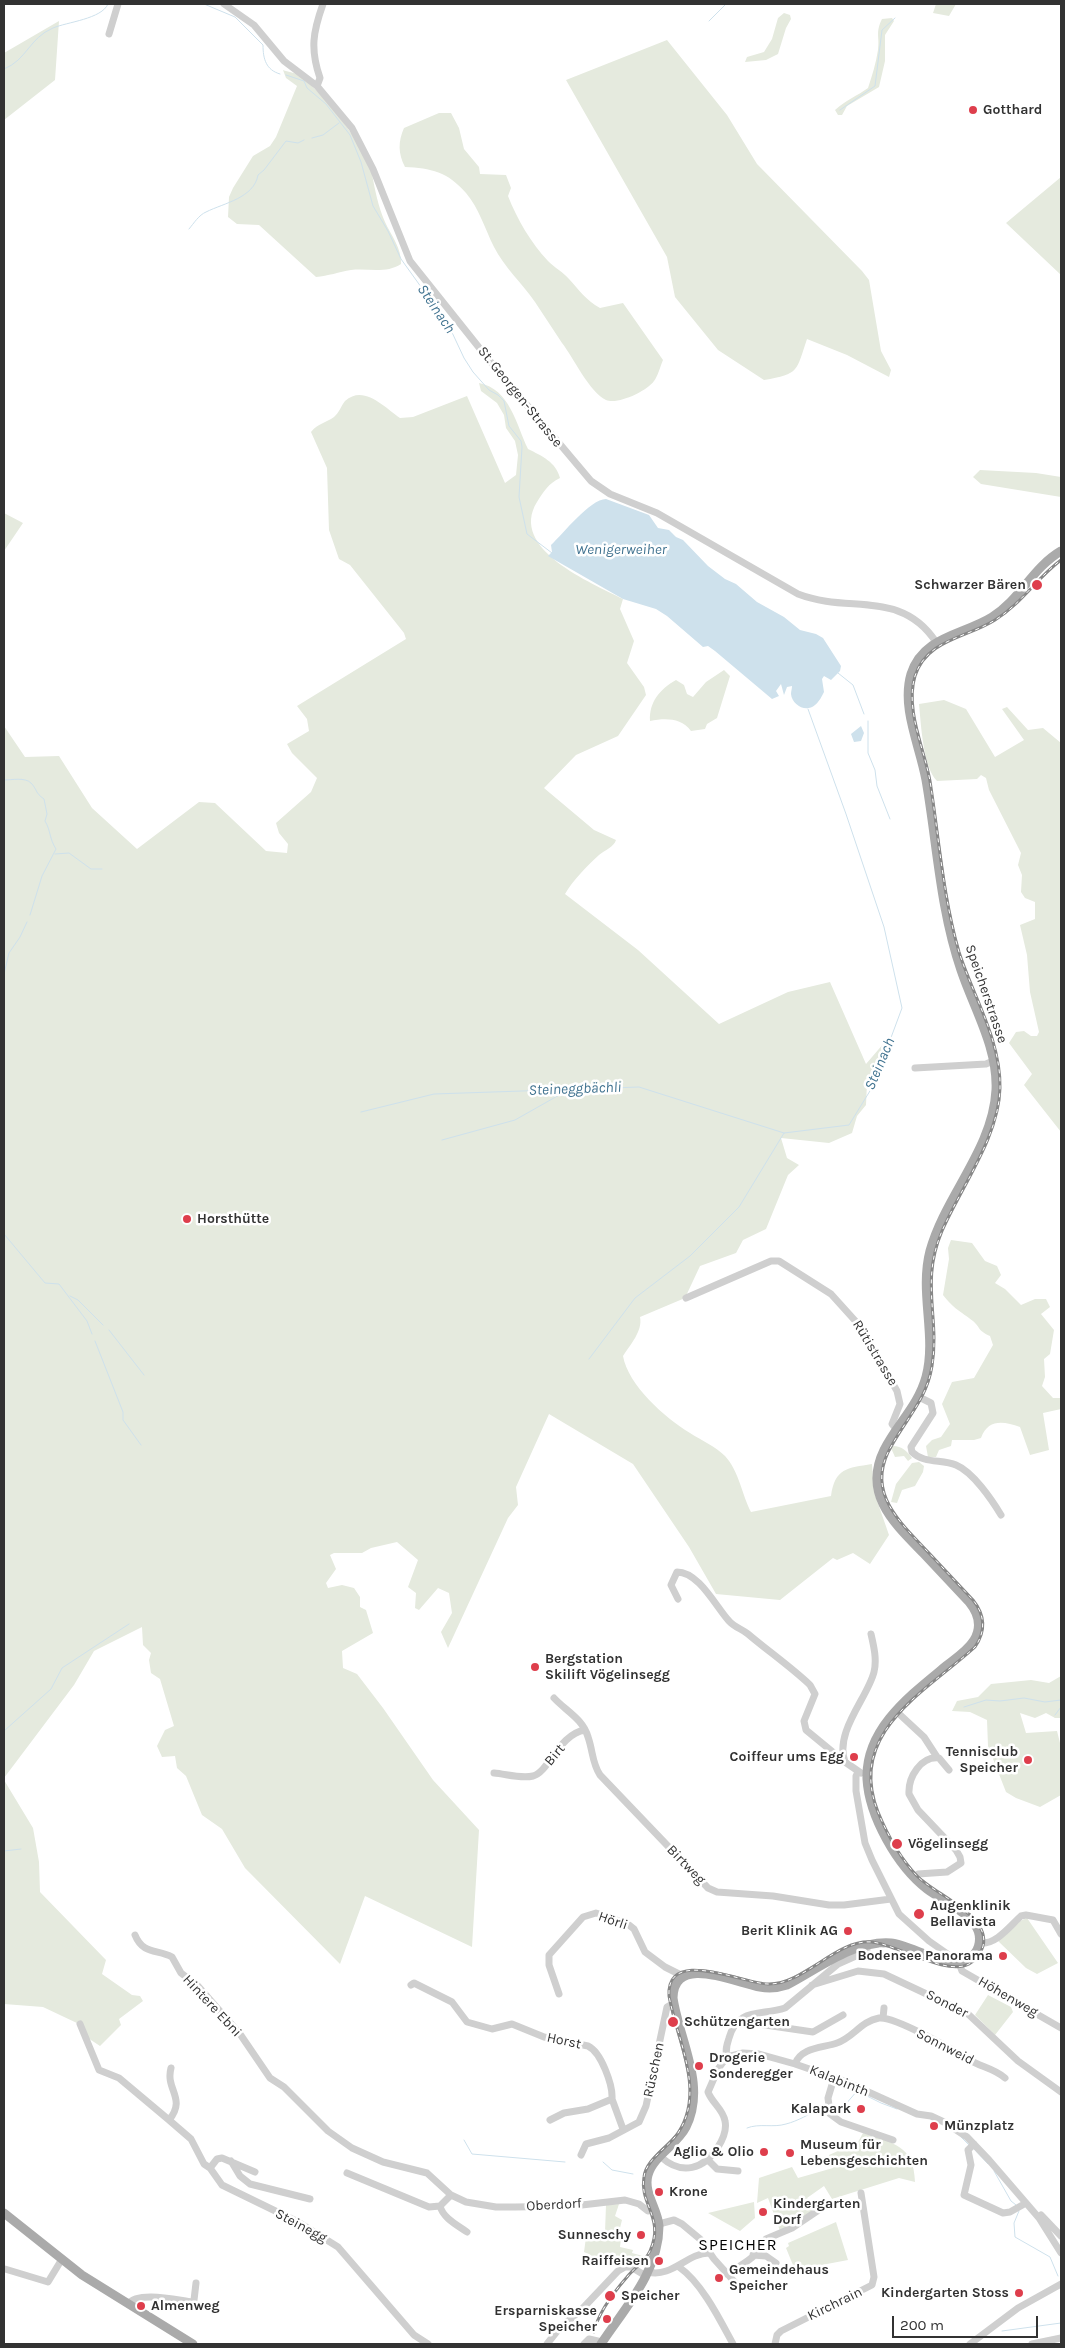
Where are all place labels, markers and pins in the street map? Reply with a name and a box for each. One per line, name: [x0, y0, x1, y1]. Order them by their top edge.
place label: Gotthard: [983, 102, 1042, 118]
marker: Gotthard: [967, 104, 979, 116]
place label: Schwarzer Bären: [914, 577, 1026, 593]
marker: Schwarzer Bären: [1030, 578, 1044, 592]
place label: Horsthütte: [197, 1211, 269, 1227]
marker: Horsthütte: [181, 1213, 193, 1225]
place label: Bergstation Skilift Vögelinsegg: [545, 1651, 670, 1684]
marker: Bergstation Skilift Vögelinsegg: [529, 1661, 541, 1673]
place label: Tennisclub Speicher: [946, 1744, 1018, 1776]
place label: Coiffeur ums Egg: [730, 1749, 844, 1765]
marker: Coiffeur ums Egg: [848, 1751, 860, 1763]
marker: Tennisclub Speicher: [1022, 1754, 1034, 1766]
place label: Vögelinsegg: [908, 1836, 988, 1852]
marker: Vögelinsegg: [890, 1837, 904, 1851]
place label: Augenklinik Bellavista: [930, 1898, 1011, 1930]
marker: Augenklinik Bellavista: [912, 1907, 926, 1921]
place label: Berit Klinik AG: [741, 1923, 838, 1939]
marker: Berit Klinik AG: [842, 1925, 854, 1937]
place label: Bodensee Panorama: [857, 1948, 993, 1964]
marker: Bodensee Panorama: [997, 1950, 1009, 1962]
place label: Schützengarten: [684, 2014, 790, 2030]
marker: Schützengarten: [666, 2015, 680, 2029]
place label: Drogerie Sonderegger: [709, 2050, 793, 2082]
marker: Drogerie Sonderegger: [693, 2060, 705, 2072]
place label: Kalapark: [791, 2101, 851, 2117]
marker: Kalapark: [855, 2103, 867, 2115]
place label: Münzplatz: [944, 2118, 1014, 2134]
marker: Münzplatz: [928, 2120, 940, 2132]
place label: Museum für Lebensgeschichten: [800, 2137, 928, 2170]
place label: Aglio & Olio: [673, 2144, 754, 2160]
marker: Aglio & Olio: [758, 2146, 770, 2158]
marker: Museum für Lebensgeschichten: [784, 2147, 796, 2159]
place label: Krone: [669, 2184, 708, 2200]
marker: Krone: [653, 2186, 665, 2198]
place label: Kindergarten Dorf: [773, 2196, 860, 2228]
marker: Kindergarten Dorf: [757, 2206, 769, 2218]
place label: Sunneschy: [558, 2227, 631, 2243]
marker: Sunneschy: [635, 2229, 647, 2241]
place label: Raiffeisen: [581, 2253, 649, 2269]
marker: Raiffeisen: [653, 2255, 665, 2267]
place label: Gemeindehaus Speicher: [729, 2262, 829, 2294]
marker: Gemeindehaus Speicher: [713, 2272, 725, 2284]
place label: Kindergarten Stoss: [881, 2285, 1009, 2301]
marker: Kindergarten Stoss: [1013, 2287, 1025, 2299]
place label: Speicher: [621, 2288, 680, 2304]
marker: Speicher: [603, 2289, 617, 2303]
place label: Almenweg: [151, 2298, 220, 2314]
marker: Almenweg: [135, 2300, 147, 2312]
place label: Ersparniskasse Speicher: [494, 2303, 597, 2336]
marker: Ersparniskasse Speicher: [601, 2313, 613, 2325]

